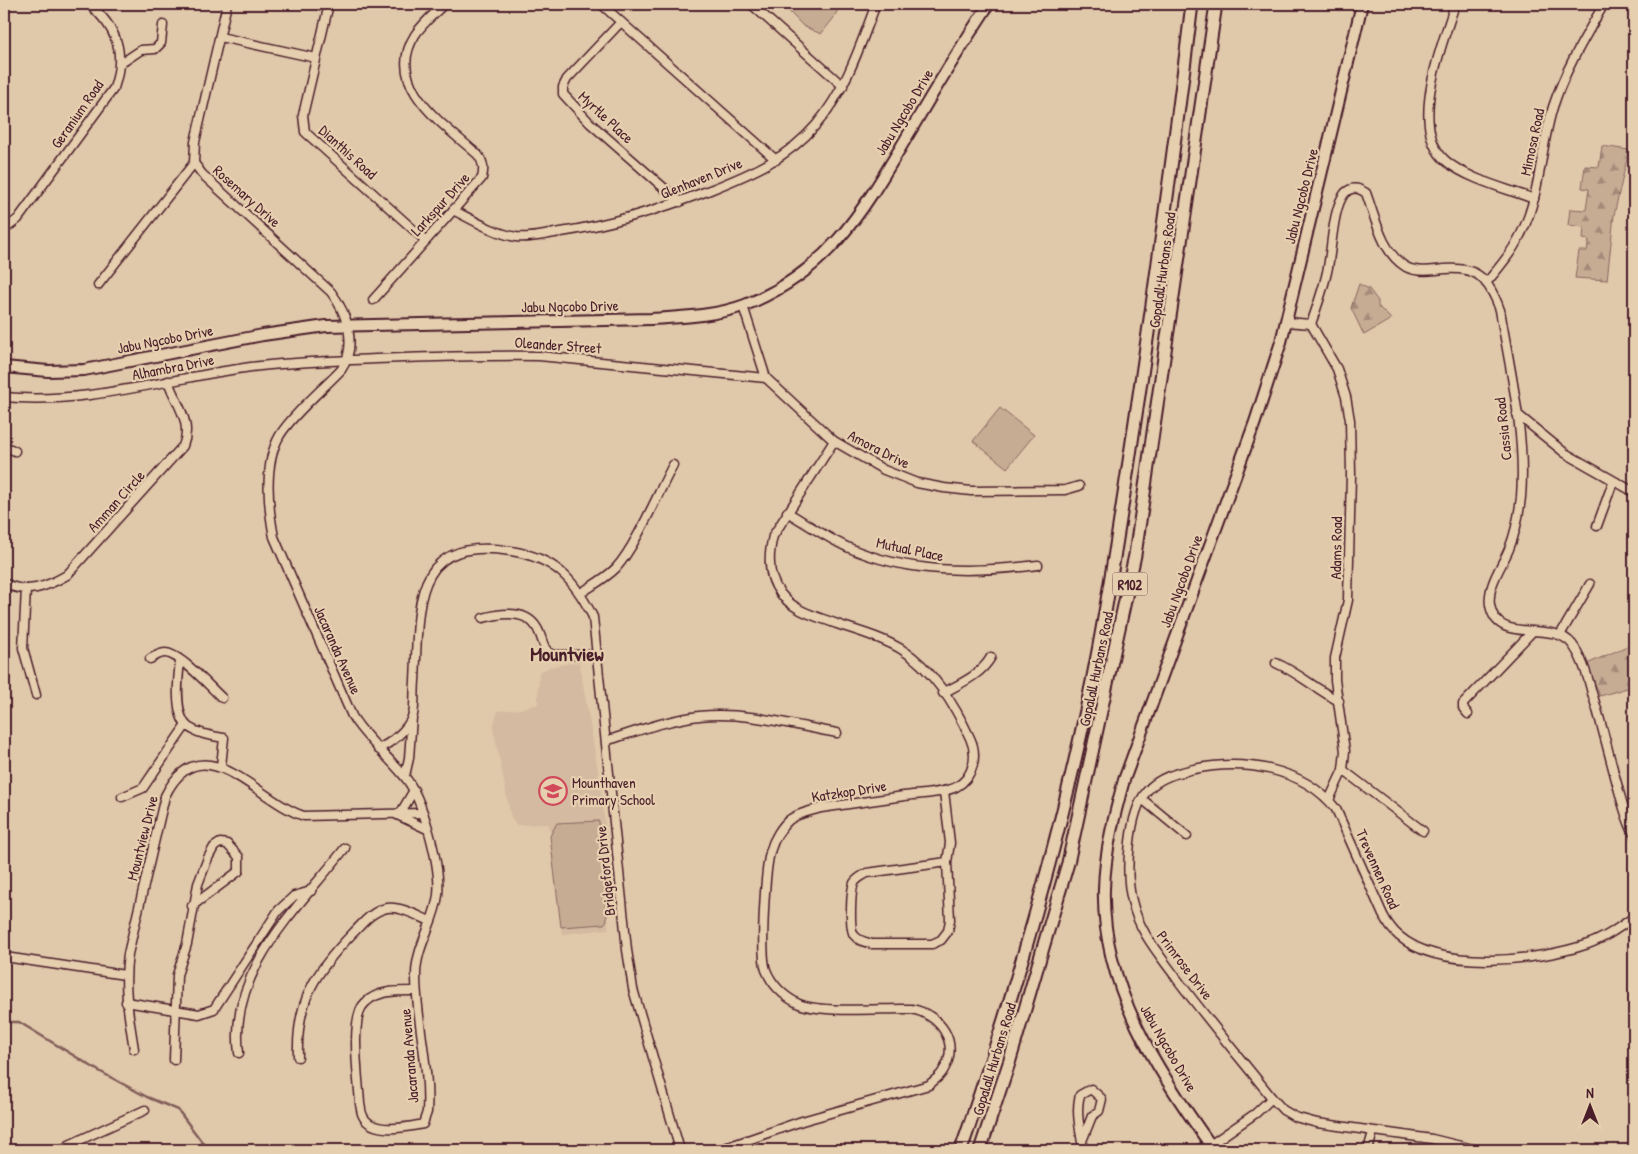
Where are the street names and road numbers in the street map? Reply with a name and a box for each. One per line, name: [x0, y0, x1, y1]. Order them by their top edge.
street label: Jabu Ngcobo Drive: [870, 65, 938, 159]
street label: Geranium Road: [46, 75, 108, 152]
street label: Myrtle Place: [574, 86, 638, 148]
street label: Mimosa Road: [1515, 106, 1549, 178]
street label: Dianthis Road: [314, 120, 382, 184]
street label: Jabu Ngcobo Drive: [1279, 146, 1323, 246]
street label: Glenhaven Drive: [657, 152, 745, 204]
street label: Rosemary Drive: [209, 160, 285, 232]
street label: Larkspur Drive: [406, 168, 474, 240]
street label: Gopalall Hurbans Road: [1143, 211, 1181, 329]
street label: Jabu Ngcobo Drive: [521, 295, 619, 317]
street label: Jabu Ngcobo Drive: [115, 319, 215, 359]
street label: Oleander Street: [514, 331, 603, 359]
street label: Alhambra Drive: [130, 349, 216, 385]
street label: Cassia Road: [1489, 396, 1517, 461]
street label: Amora Drive: [844, 424, 914, 474]
street label: Amman Circle: [82, 465, 150, 537]
street label: Adams Road: [1325, 516, 1347, 580]
street label: Mutual Place: [874, 532, 946, 566]
street label: Jabu Ngcobo Drive: [1154, 532, 1208, 630]
road number: R102: [1112, 572, 1148, 596]
street label: Jacaranda Avenue: [309, 602, 367, 698]
street label: Gopalall Hurbans Road: [1074, 610, 1118, 728]
street label: Katzkop Drive: [810, 775, 888, 807]
street label: Mountview Drive: [121, 793, 163, 883]
street label: Bridgeford Drive: [590, 825, 620, 917]
street label: Trevennen Road: [1351, 826, 1405, 912]
street label: Primrose Drive: [1152, 926, 1218, 1004]
street label: Gopalall Hurbans Road: [967, 1000, 1021, 1118]
street label: Jabu Ngcobo Drive: [1136, 1001, 1202, 1095]
street label: Jacaranda Avenue: [394, 1008, 424, 1104]

